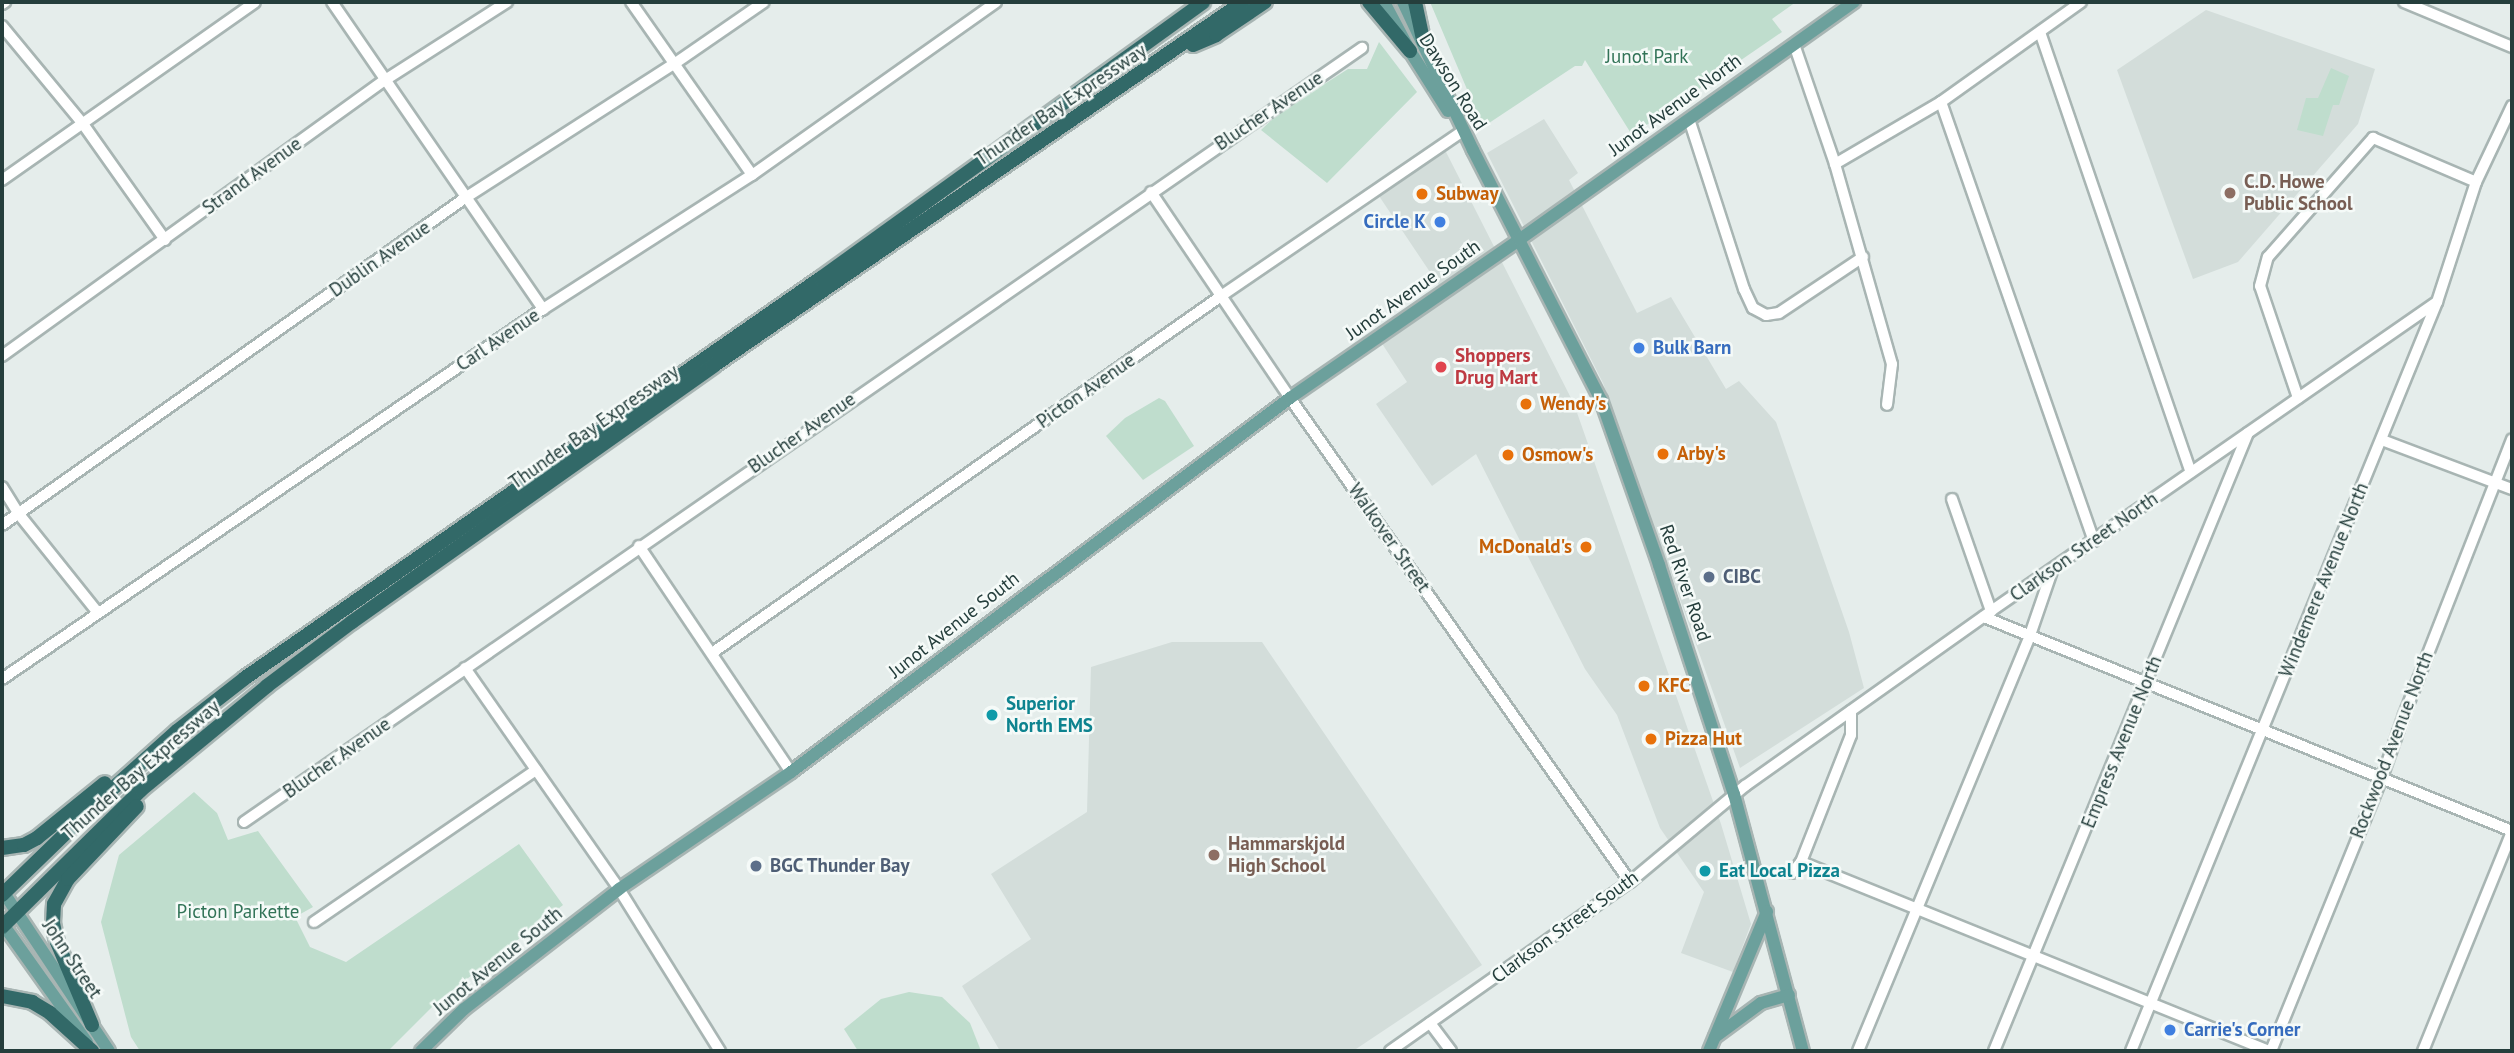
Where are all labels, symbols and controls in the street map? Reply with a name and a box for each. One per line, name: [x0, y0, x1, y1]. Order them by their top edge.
street label: Dawson Road: [1414, 29, 1492, 135]
street label: Thunder Bay Expressway: [971, 39, 1151, 171]
park label: Junot Park: [1606, 46, 1688, 68]
street label: Junot Avenue North: [1604, 49, 1746, 161]
street label: Blucher Avenue: [1210, 66, 1328, 156]
street label: Strand Avenue: [198, 132, 306, 220]
place label: C.D. Howe Public School: [2244, 171, 2353, 215]
place label: Subway: [1436, 183, 1499, 205]
marker: C.D. Howe Public School: [2222, 185, 2238, 201]
marker: Subway: [1414, 186, 1430, 202]
place label: Circle K: [1364, 211, 1426, 233]
marker: Circle K: [1432, 214, 1448, 230]
street label: Dublin Avenue: [325, 216, 435, 302]
street label: Junot Avenue South: [1341, 235, 1485, 345]
street label: Carl Avenue: [452, 304, 544, 376]
place label: Bulk Barn: [1653, 337, 1732, 359]
marker: Bulk Barn: [1631, 340, 1647, 356]
place label: Shoppers Drug Mart: [1455, 345, 1538, 389]
street label: Picton Avenue: [1032, 349, 1140, 433]
marker: Shoppers Drug Mart: [1433, 359, 1449, 375]
street label: Thunder Bay Expressway: [505, 360, 683, 494]
street label: Blucher Avenue: [744, 387, 860, 479]
place label: Wendy's: [1540, 393, 1606, 415]
marker: Wendy's: [1518, 396, 1534, 412]
place label: Arby's: [1677, 443, 1726, 465]
place label: Osmow's: [1522, 444, 1593, 466]
marker: Arby's: [1655, 446, 1671, 462]
marker: Osmow's: [1500, 447, 1516, 463]
street label: Walkover Street: [1343, 479, 1435, 597]
street label: Windemere Avenue North: [2274, 479, 2374, 681]
street label: Clarkson Street North: [2006, 487, 2162, 607]
street label: Red River Road: [1654, 522, 1716, 644]
place label: McDonald's: [1479, 536, 1572, 558]
marker: McDonald's: [1578, 539, 1594, 555]
place label: CIBC: [1723, 566, 1761, 588]
street label: Junot Avenue South: [884, 567, 1024, 683]
marker: CIBC: [1701, 569, 1717, 585]
street label: Rockwood Avenue North: [2346, 648, 2438, 842]
street label: Empress Avenue North: [2077, 652, 2167, 832]
place label: KFC: [1658, 675, 1690, 697]
marker: KFC: [1636, 678, 1652, 694]
place label: Superior North EMS: [1006, 693, 1093, 737]
street label: Thunder Bay Expressway: [57, 695, 225, 845]
marker: Superior North EMS: [984, 707, 1000, 723]
street label: Blucher Avenue: [279, 712, 395, 804]
place label: Pizza Hut: [1665, 728, 1742, 750]
marker: Pizza Hut: [1643, 731, 1659, 747]
place label: Hammarskjold High School: [1228, 833, 1345, 877]
marker: Hammarskjold High School: [1206, 847, 1222, 863]
place label: BGC Thunder Bay: [770, 855, 911, 877]
marker: BGC Thunder Bay: [748, 858, 764, 874]
place label: Eat Local Pizza: [1719, 860, 1840, 882]
marker: Eat Local Pizza: [1697, 863, 1713, 879]
street label: Clarkson Street South: [1487, 866, 1643, 988]
park label: Picton Parkette: [177, 901, 299, 923]
street label: Junot Avenue South: [429, 902, 567, 1020]
street label: John Street: [37, 915, 107, 1003]
place label: Carrie's Corner: [2184, 1019, 2301, 1041]
marker: Carrie's Corner: [2162, 1022, 2178, 1038]

